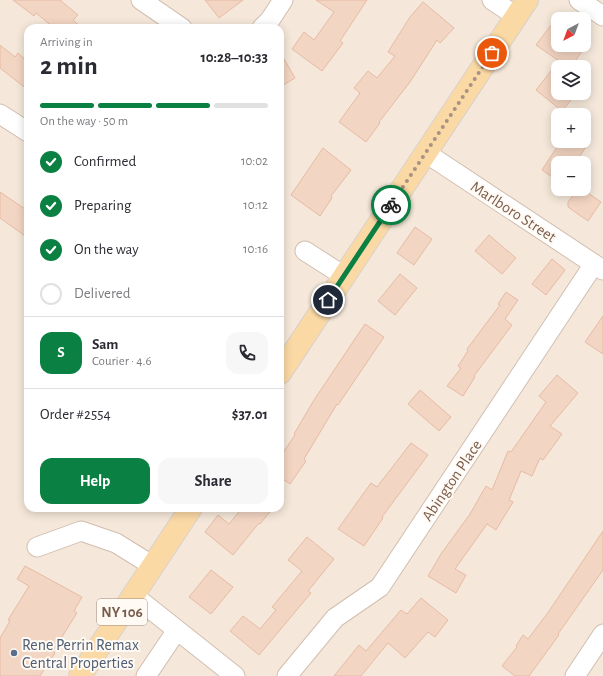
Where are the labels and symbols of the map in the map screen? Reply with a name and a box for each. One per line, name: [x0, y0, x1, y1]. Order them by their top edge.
north arrow: [551, 12, 591, 52]
pin: [475, 36, 509, 70]
street label: Marlboro Street: [468, 178, 559, 245]
courier: [371, 185, 411, 225]
pin: [311, 283, 345, 317]
street label: Abington Place: [419, 437, 485, 524]
road number: NY 106: [97, 599, 147, 625]
place label: Rene Perrin Remax Central Properties: [22, 637, 139, 671]
marker: Rene Perrin Remax Central Properties: [9, 648, 19, 658]

